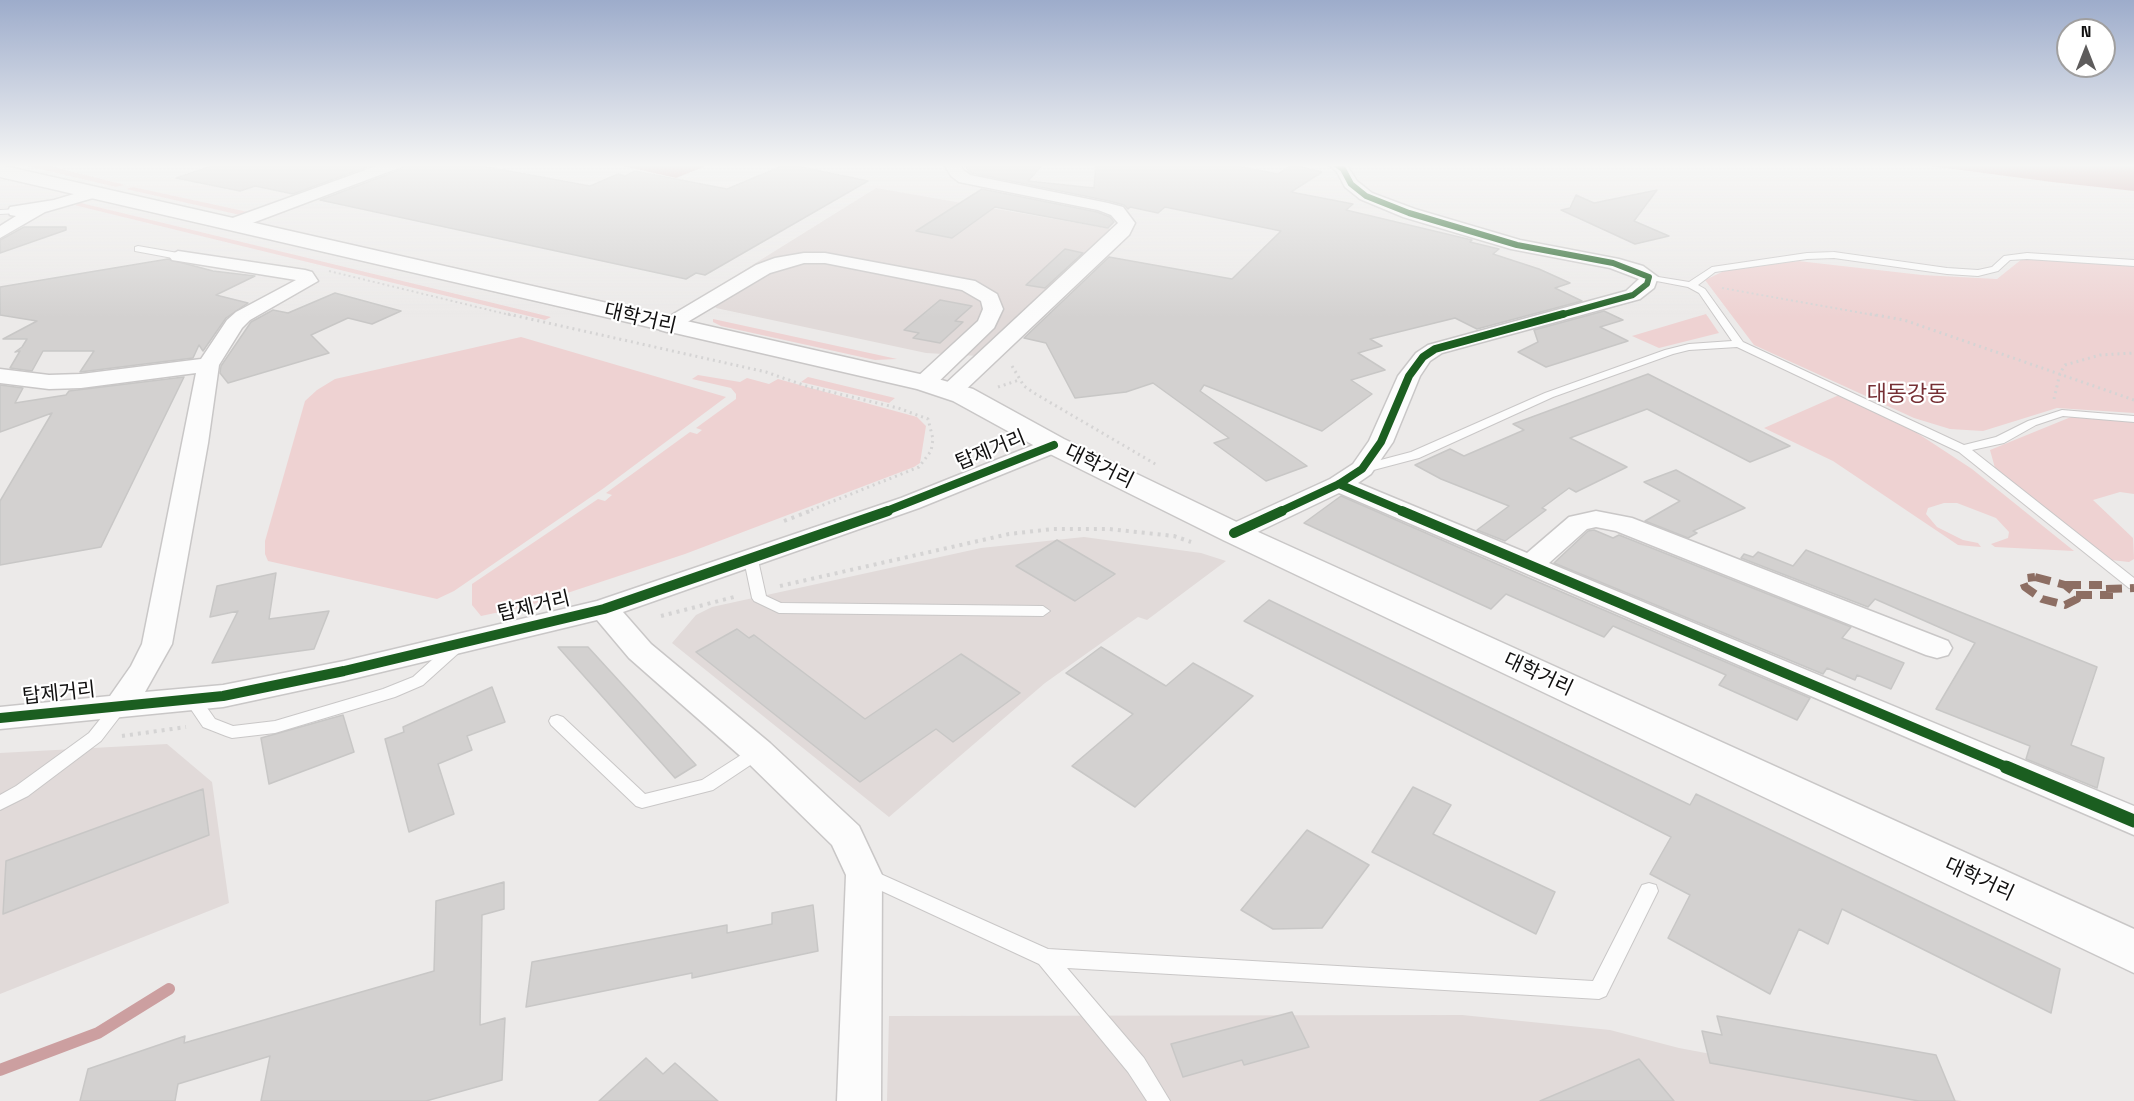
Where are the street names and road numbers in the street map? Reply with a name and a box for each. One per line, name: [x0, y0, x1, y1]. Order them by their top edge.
street label: 대학거리: [601, 299, 679, 339]
street label: 탑제거리: [952, 426, 1030, 476]
street label: 대학거리: [1061, 440, 1137, 494]
street label: 탑제거리: [495, 587, 573, 627]
street label: 대학거리: [1500, 649, 1576, 701]
street label: 탑제거리: [21, 678, 97, 710]
street label: 대학거리: [1941, 854, 2017, 906]

